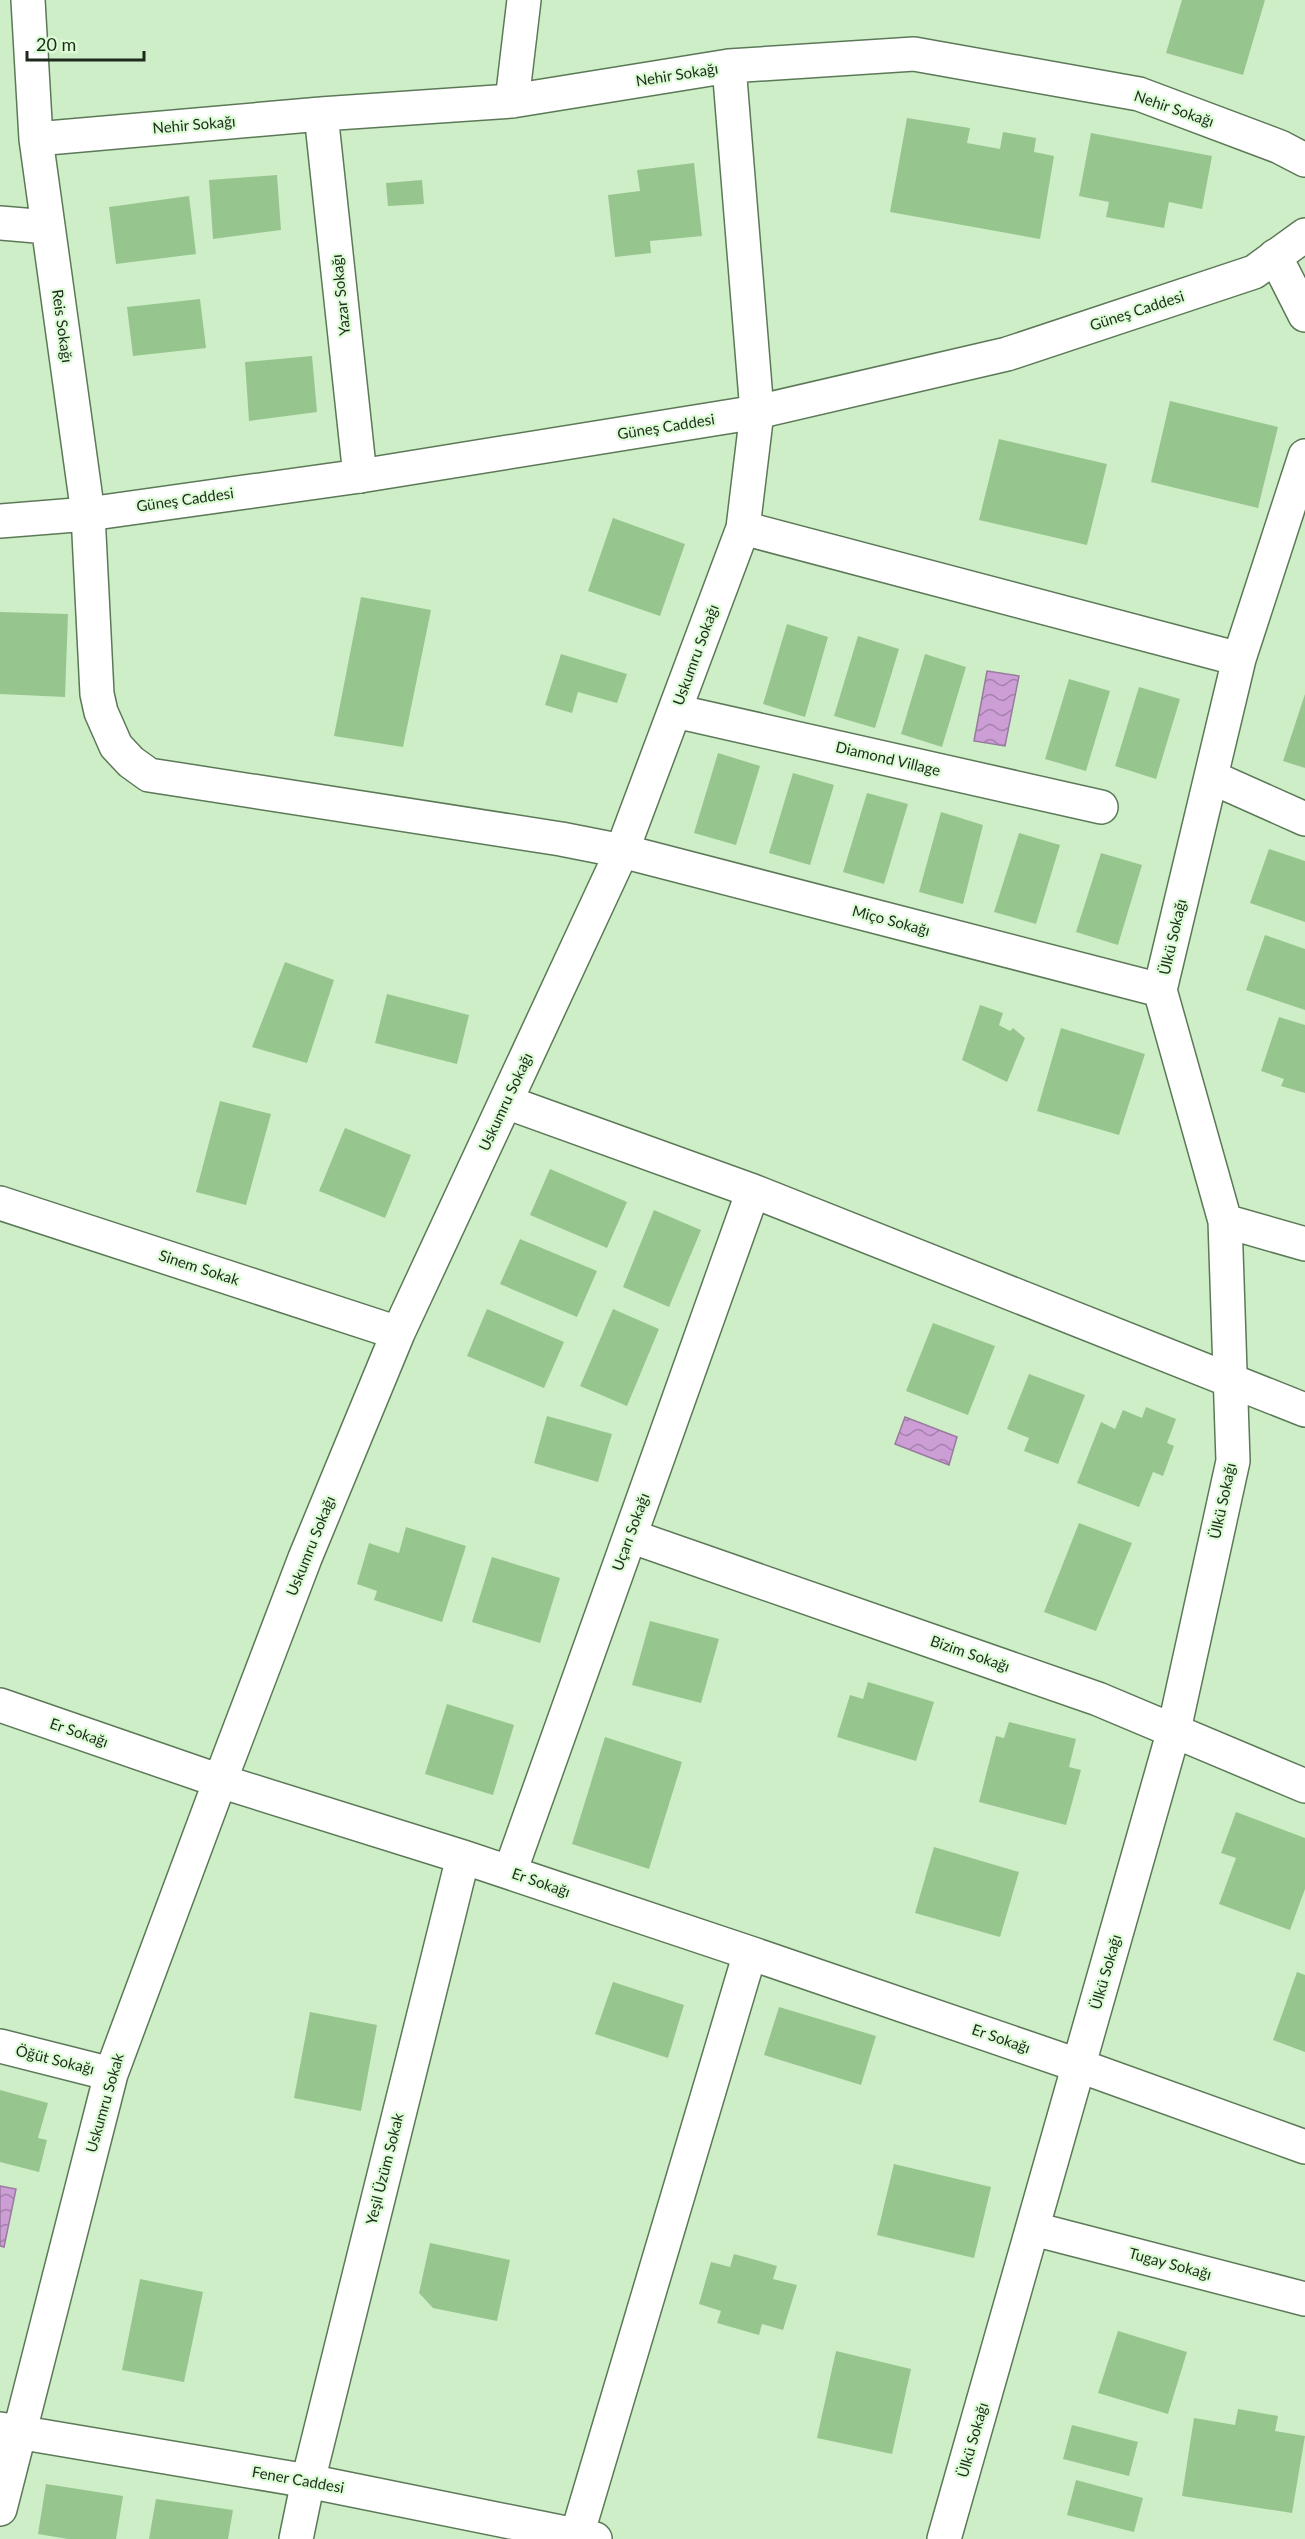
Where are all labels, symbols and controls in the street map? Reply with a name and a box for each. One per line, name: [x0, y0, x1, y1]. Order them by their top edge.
scale bar: [27, 24, 144, 62]
text: 20 m: [36, 33, 76, 55]
street label: Nehir Sokağı: [634, 59, 719, 89]
street label: Nehir Sokağı: [1132, 86, 1217, 130]
street label: Nehir Sokağı: [152, 111, 236, 137]
street label: Yazar Sokağı: [327, 254, 353, 337]
street label: Güneş Caddesi: [1087, 286, 1186, 334]
street label: Reis Sokağı: [49, 288, 77, 364]
street label: Güneş Caddesi: [616, 409, 716, 443]
street label: Güneş Caddesi: [135, 483, 235, 515]
street label: Uskumru Sokağı: [668, 602, 722, 708]
street label: Diamond Village: [834, 737, 943, 779]
street label: Ülkü Sokağı: [1155, 897, 1189, 976]
street label: Miço Sokağı: [850, 901, 932, 939]
street label: Uskumru Sokağı: [474, 1050, 536, 1154]
street label: Sinem Sokak: [157, 1246, 242, 1289]
street label: Ülkü Sokağı: [1205, 1461, 1239, 1540]
street label: Uçarı Sokağı: [608, 1490, 652, 1573]
street label: Uskumru Sokağı: [282, 1493, 338, 1598]
street label: Bizim Sokağı: [928, 1631, 1012, 1675]
street label: Er Sokağı: [48, 1714, 111, 1750]
street label: Er Sokağı: [510, 1864, 573, 1900]
street label: Ülkü Sokağı: [1086, 1932, 1124, 2011]
street label: Er Sokağı: [970, 2020, 1033, 2056]
street label: Öğüt Sokağı: [14, 2041, 96, 2077]
street label: Uskumru Sokak: [81, 2051, 127, 2154]
street label: Yeşil Üzüm Sokak: [361, 2111, 407, 2226]
street label: Tugay Sokağı: [1127, 2243, 1214, 2283]
street label: Ülkü Sokağı: [953, 2400, 991, 2479]
street label: Fener Caddesi: [251, 2462, 346, 2496]

